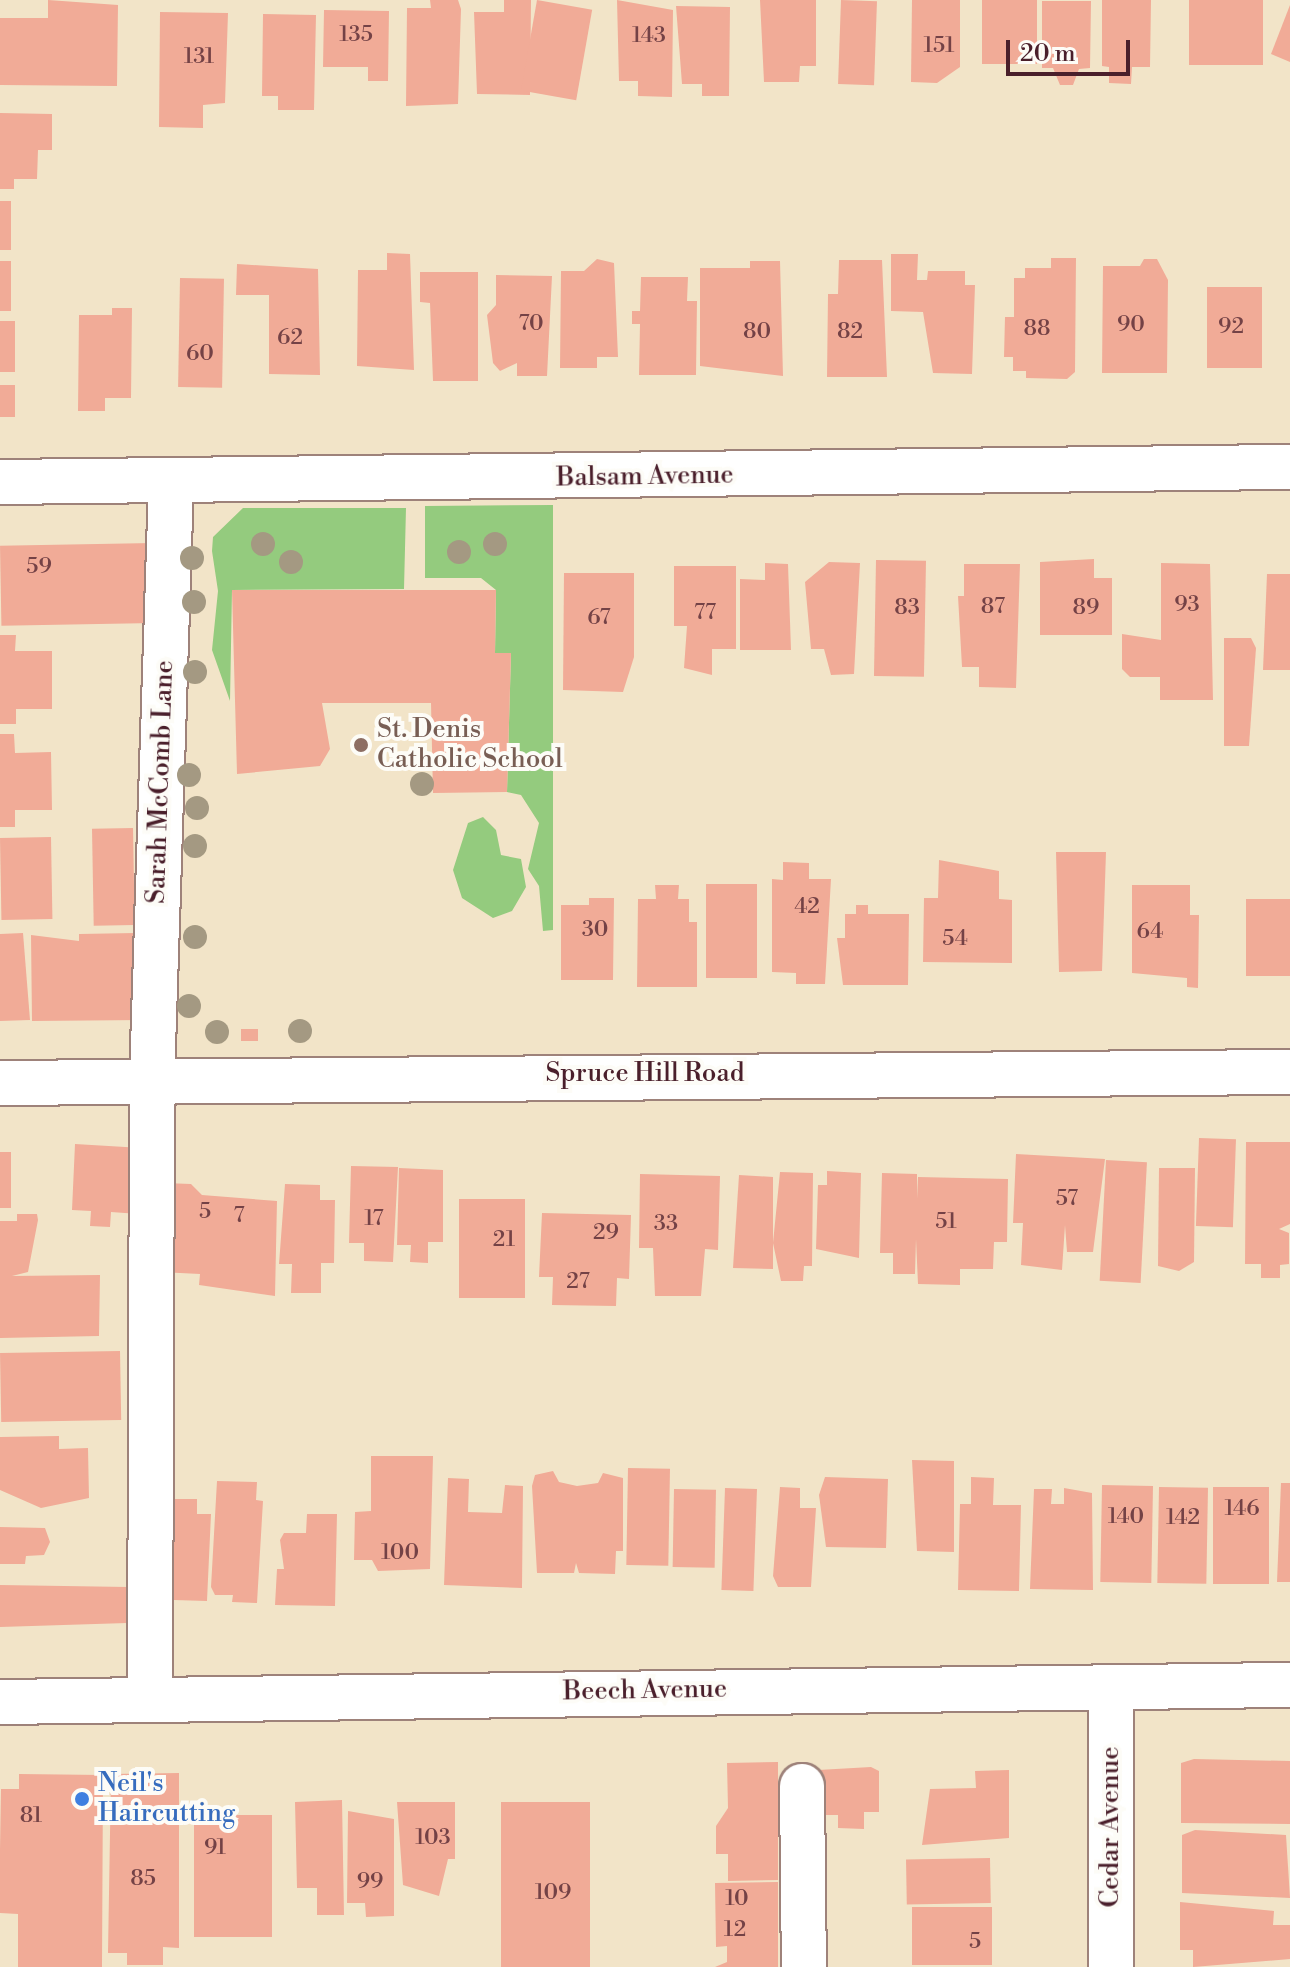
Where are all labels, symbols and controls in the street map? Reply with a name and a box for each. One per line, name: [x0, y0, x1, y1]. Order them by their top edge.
house number: 135: [339, 22, 373, 48]
house number: 143: [632, 23, 666, 49]
scale bar: [1010, 24, 1134, 74]
house number: 151: [923, 33, 955, 59]
text: 20 m: [1020, 39, 1076, 69]
house number: 131: [184, 44, 214, 70]
house number: 70: [518, 311, 544, 337]
house number: 90: [1117, 312, 1145, 338]
house number: 92: [1218, 314, 1244, 340]
house number: 88: [1024, 316, 1050, 342]
house number: 80: [743, 319, 771, 345]
house number: 82: [837, 319, 863, 345]
house number: 62: [277, 325, 303, 351]
house number: 60: [186, 341, 214, 367]
street label: Balsam Avenue: [556, 460, 734, 494]
house number: 59: [26, 554, 52, 580]
house number: 93: [1174, 592, 1200, 618]
house number: 87: [981, 594, 1005, 620]
house number: 83: [894, 595, 920, 621]
house number: 89: [1073, 595, 1099, 621]
house number: 77: [694, 600, 716, 626]
house number: 67: [587, 605, 611, 631]
street label: Sarah McComb Lane: [141, 660, 181, 904]
place label: St. Denis Catholic School: [377, 714, 563, 776]
marker: St. Denis Catholic School: [352, 736, 370, 754]
house number: 42: [794, 894, 820, 920]
house number: 30: [582, 917, 608, 943]
house number: 64: [1137, 919, 1163, 945]
house number: 54: [942, 926, 968, 952]
street label: Spruce Hill Road: [546, 1058, 744, 1090]
house number: 57: [1056, 1186, 1078, 1212]
house number: 5: [199, 1199, 211, 1225]
house number: 7: [233, 1203, 245, 1229]
house number: 17: [364, 1206, 384, 1232]
house number: 51: [935, 1209, 957, 1235]
house number: 33: [654, 1211, 678, 1237]
house number: 29: [593, 1220, 619, 1246]
house number: 21: [493, 1227, 515, 1253]
house number: 27: [566, 1269, 590, 1295]
house number: 146: [1224, 1496, 1260, 1522]
house number: 140: [1108, 1504, 1144, 1530]
house number: 142: [1166, 1505, 1200, 1531]
house number: 100: [381, 1540, 419, 1566]
street label: Beech Avenue: [563, 1674, 727, 1708]
street label: Cedar Avenue: [1095, 1746, 1127, 1908]
place label: Neil's Haircutting: [98, 1768, 235, 1830]
marker: Neil's Haircutting: [73, 1790, 91, 1808]
house number: 81: [20, 1803, 42, 1829]
house number: 103: [415, 1825, 451, 1851]
house number: 91: [204, 1835, 226, 1861]
house number: 85: [130, 1866, 156, 1892]
house number: 99: [357, 1869, 383, 1895]
house number: 109: [535, 1880, 571, 1906]
house number: 10: [725, 1886, 749, 1912]
house number: 12: [724, 1917, 746, 1943]
house number: 5: [969, 1929, 981, 1955]

